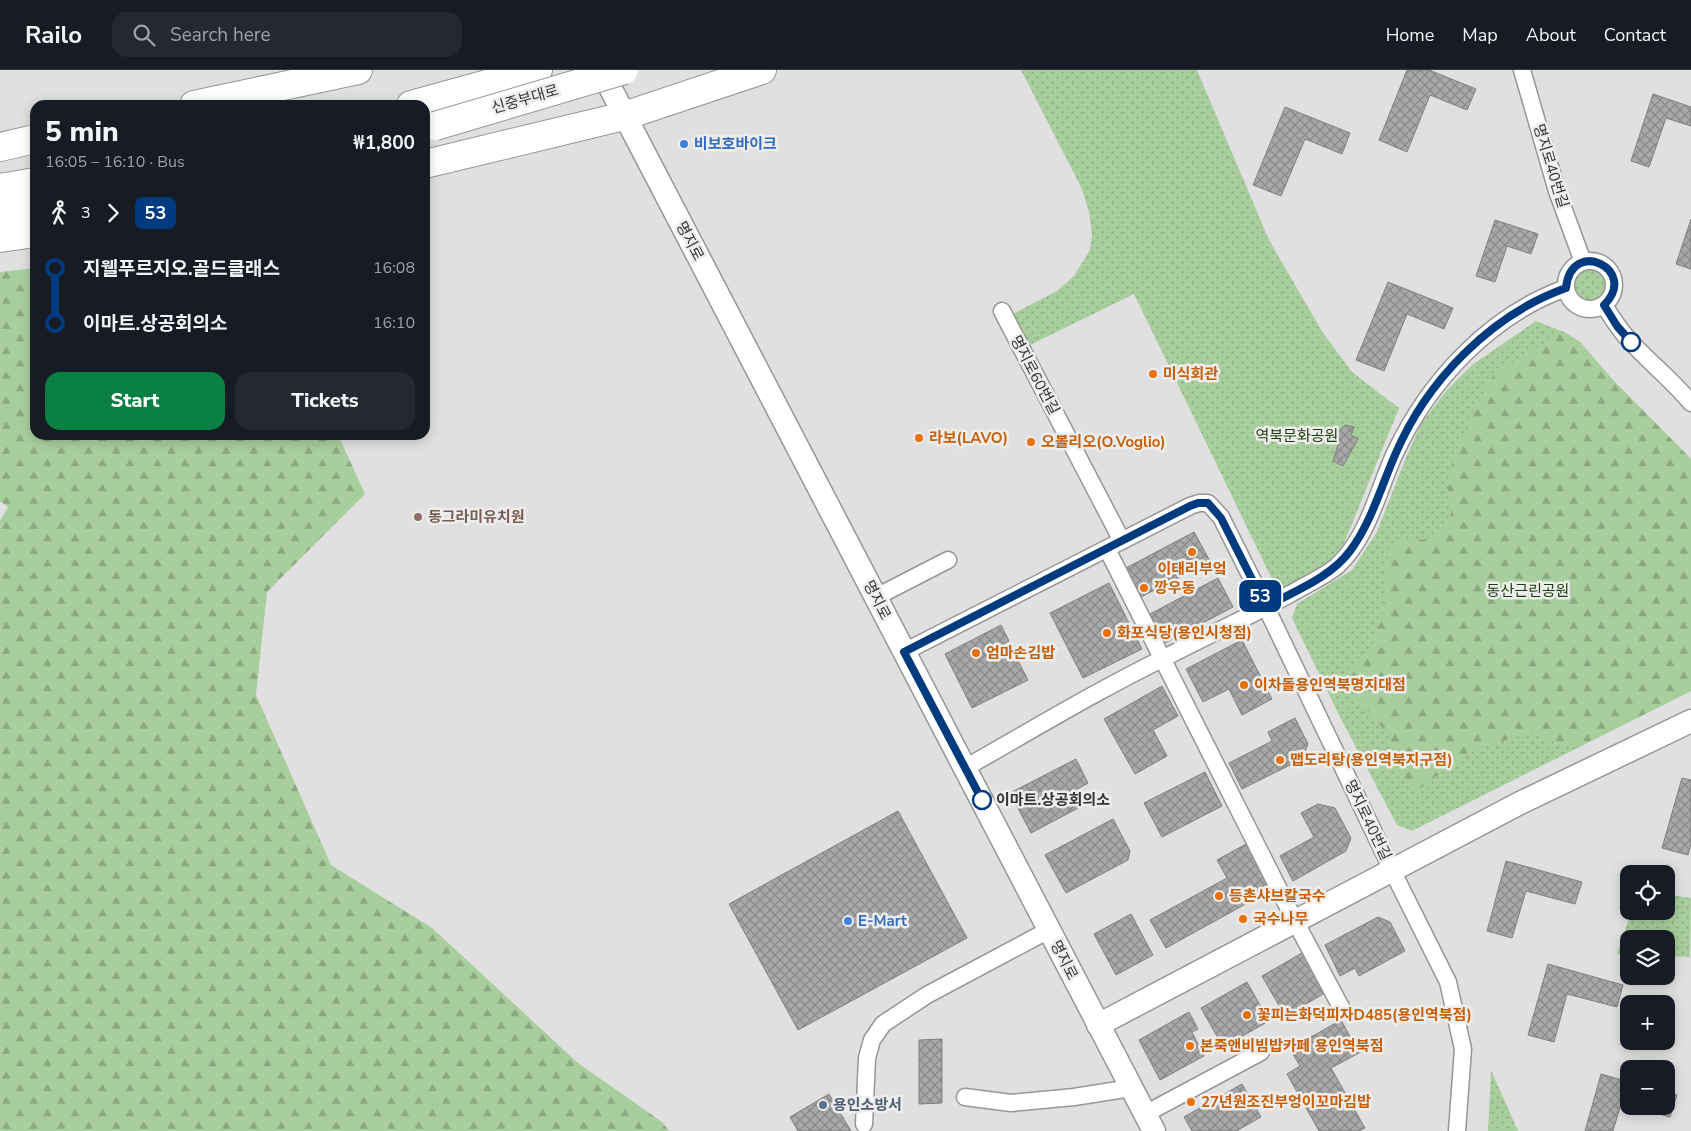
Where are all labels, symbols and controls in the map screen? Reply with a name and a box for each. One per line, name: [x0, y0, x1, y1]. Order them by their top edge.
search box: [112, 12, 462, 57]
text: Railo: [25, 19, 82, 51]
icon: search: [130, 21, 158, 49]
text: Search here: [170, 22, 271, 48]
text: Home: [1386, 23, 1434, 47]
text: Map: [1462, 23, 1498, 47]
text: About: [1526, 23, 1576, 47]
text: Contact: [1604, 23, 1666, 47]
street label: 신중부대로: [489, 80, 561, 118]
text: 5 min: [45, 113, 119, 151]
street label: 명지로40번길: [1529, 121, 1573, 211]
text: ₩1,800: [353, 130, 415, 156]
place label: 비보호바이크: [694, 134, 777, 154]
marker: 비보호바이크: [678, 138, 690, 150]
text: 16:05 – 16:10 · Bus: [45, 151, 185, 173]
icon: walk: [45, 199, 73, 227]
icon: forward: [99, 199, 127, 227]
text: 53: [145, 201, 166, 225]
text: 3: [81, 202, 91, 224]
street label: 명지로: [671, 218, 709, 264]
text: 지웰푸르지오.골드클래스: [83, 256, 280, 282]
text: 16:08: [373, 257, 415, 279]
text: 이마트.상공회의소: [83, 311, 228, 337]
text: 16:10: [373, 312, 415, 334]
street label: 명지로60번길: [1006, 332, 1064, 418]
unlabelled marker: [1621, 332, 1641, 352]
place label: 미식회관: [1163, 364, 1218, 384]
marker: 미식회관: [1147, 368, 1159, 380]
button: Start: [45, 372, 225, 430]
button: Tickets: [235, 372, 415, 430]
park label: 역북문화공원: [1256, 426, 1338, 446]
place label: 라보(LAVO): [929, 428, 1008, 448]
marker: 라보(LAVO): [913, 432, 925, 444]
place label: 오볼리오(O.Voglio): [1041, 432, 1166, 452]
marker: 오볼리오(O.Voglio): [1025, 436, 1037, 448]
place label: 동그라미유치원: [428, 507, 525, 527]
marker: 동그라미유치원: [412, 511, 424, 523]
marker: 이태리부엌: [1186, 546, 1198, 558]
place label: 이태리부엌: [1157, 559, 1227, 579]
street label: 명지로: [859, 577, 895, 623]
place label: 깡우동: [1154, 578, 1196, 598]
line badge: 53: [1238, 580, 1282, 612]
park label: 동산근린공원: [1487, 581, 1569, 601]
marker: 깡우동: [1138, 582, 1150, 594]
text: 53: [1249, 584, 1271, 608]
place label: 화포식당(용인시청점): [1117, 623, 1252, 643]
marker: 화포식당(용인시청점): [1101, 627, 1113, 639]
place label: 엄마손김밥: [986, 643, 1055, 663]
marker: 엄마손김밥: [970, 647, 982, 659]
place label: 이차돌용인역북명지대점: [1254, 675, 1406, 695]
marker: 이차돌용인역북명지대점: [1238, 679, 1250, 691]
place label: 맵도리탕(용인역북지구점): [1290, 750, 1453, 770]
marker: 맵도리탕(용인역북지구점): [1274, 754, 1286, 766]
street label: 명지로40번길: [1340, 777, 1396, 863]
marker: 이마트.상공회의소: [972, 790, 992, 810]
place label: 이마트.상공회의소: [996, 790, 1110, 810]
map controls: [1620, 865, 1675, 1115]
button: locate: [1620, 865, 1675, 920]
place label: 등촌샤브칼국수: [1229, 886, 1326, 906]
marker: 등촌샤브칼국수: [1213, 890, 1225, 902]
place label: 국수나무: [1253, 909, 1308, 929]
place label: E-Mart: [858, 911, 907, 931]
marker: 국수나무: [1237, 913, 1249, 925]
marker: E-Mart: [842, 915, 854, 927]
button: layers: [1620, 930, 1675, 985]
street label: 명지로: [1046, 937, 1082, 983]
button: +: [1620, 995, 1675, 1050]
place label: 꽃피는화덕피자D485(용인역북점): [1257, 1005, 1472, 1025]
marker: 꽃피는화덕피자D485(용인역북점): [1241, 1009, 1253, 1021]
place label: 본죽앤비빔밥카페 용인역북점: [1200, 1036, 1383, 1056]
marker: 본죽앤비빔밥카페 용인역북점: [1184, 1040, 1196, 1052]
button: −: [1620, 1060, 1675, 1115]
place label: 27년원조진부엉이꼬마김밥: [1201, 1092, 1371, 1112]
place label: 용인소방서: [833, 1095, 902, 1115]
marker: 27년원조진부엉이꼬마김밥: [1185, 1096, 1197, 1108]
marker: 용인소방서: [817, 1099, 829, 1111]

